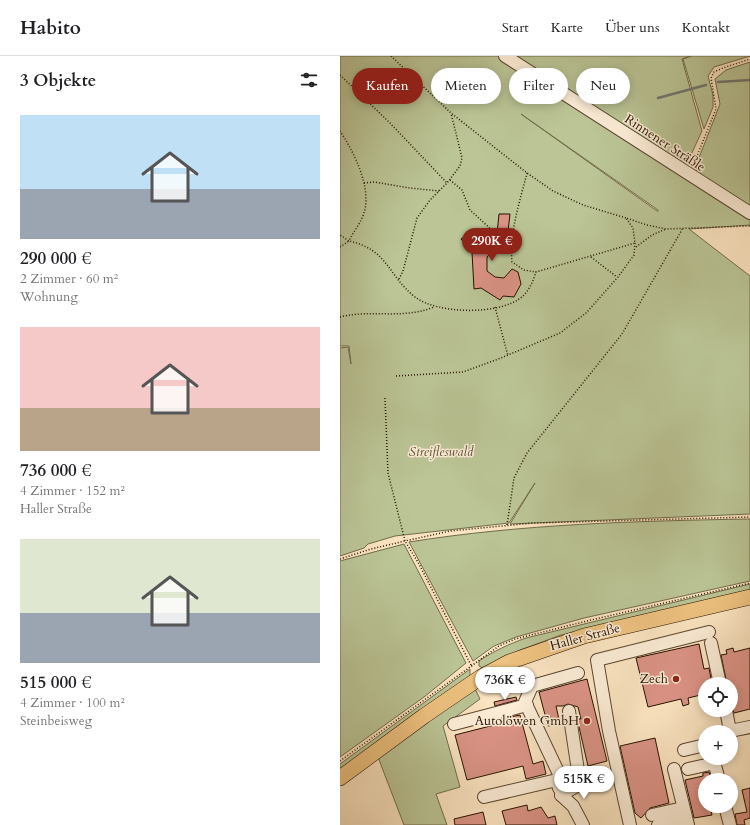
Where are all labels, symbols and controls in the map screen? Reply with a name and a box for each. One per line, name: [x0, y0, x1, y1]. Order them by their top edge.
text: Habito: [20, 15, 81, 41]
text: Start: [502, 18, 529, 37]
text: Karte: [551, 18, 583, 37]
text: Über uns: [605, 18, 660, 37]
text: Kontakt: [682, 18, 730, 37]
chip: Kaufen: [352, 68, 423, 104]
chip: Mieten: [431, 68, 501, 104]
chip: Filter: [509, 68, 568, 104]
chip: Neu: [576, 68, 630, 104]
text: 3 Objekte: [20, 69, 96, 92]
icon: filters: [298, 69, 320, 91]
street label: Rinnener Sträßle: [621, 110, 709, 176]
icon: home: [134, 141, 206, 213]
pin: 290K €: [459, 228, 525, 262]
text: 290K €: [471, 232, 513, 250]
text: 290 000 €: [20, 247, 92, 270]
text: 2 Zimmer · 60 m²: [20, 270, 118, 288]
text: Wohnung: [20, 288, 78, 306]
icon: home: [134, 353, 206, 425]
park label: Streifleswald: [409, 443, 474, 461]
text: 736 000 €: [20, 459, 92, 482]
text: 4 Zimmer · 152 m²: [20, 482, 125, 500]
text: Haller Straße: [20, 500, 92, 518]
icon: home: [134, 565, 206, 637]
street label: Haller Straße: [548, 619, 622, 655]
pin: 736K €: [472, 667, 538, 701]
place label: Zech: [640, 670, 668, 688]
text: 515 000 €: [20, 671, 92, 694]
text: 736K €: [484, 671, 526, 689]
marker: Zech: [671, 674, 681, 684]
map controls: [698, 677, 738, 813]
button: locate: [698, 677, 738, 717]
text: 4 Zimmer · 100 m²: [20, 694, 125, 712]
text: Steinbeisweg: [20, 712, 92, 730]
place label: Autolöwen GmbH: [475, 712, 579, 730]
marker: Autolöwen GmbH: [582, 716, 592, 726]
button: +: [698, 725, 738, 765]
pin: 515K €: [551, 766, 617, 800]
text: 515K €: [563, 770, 605, 788]
button: −: [698, 773, 738, 813]

